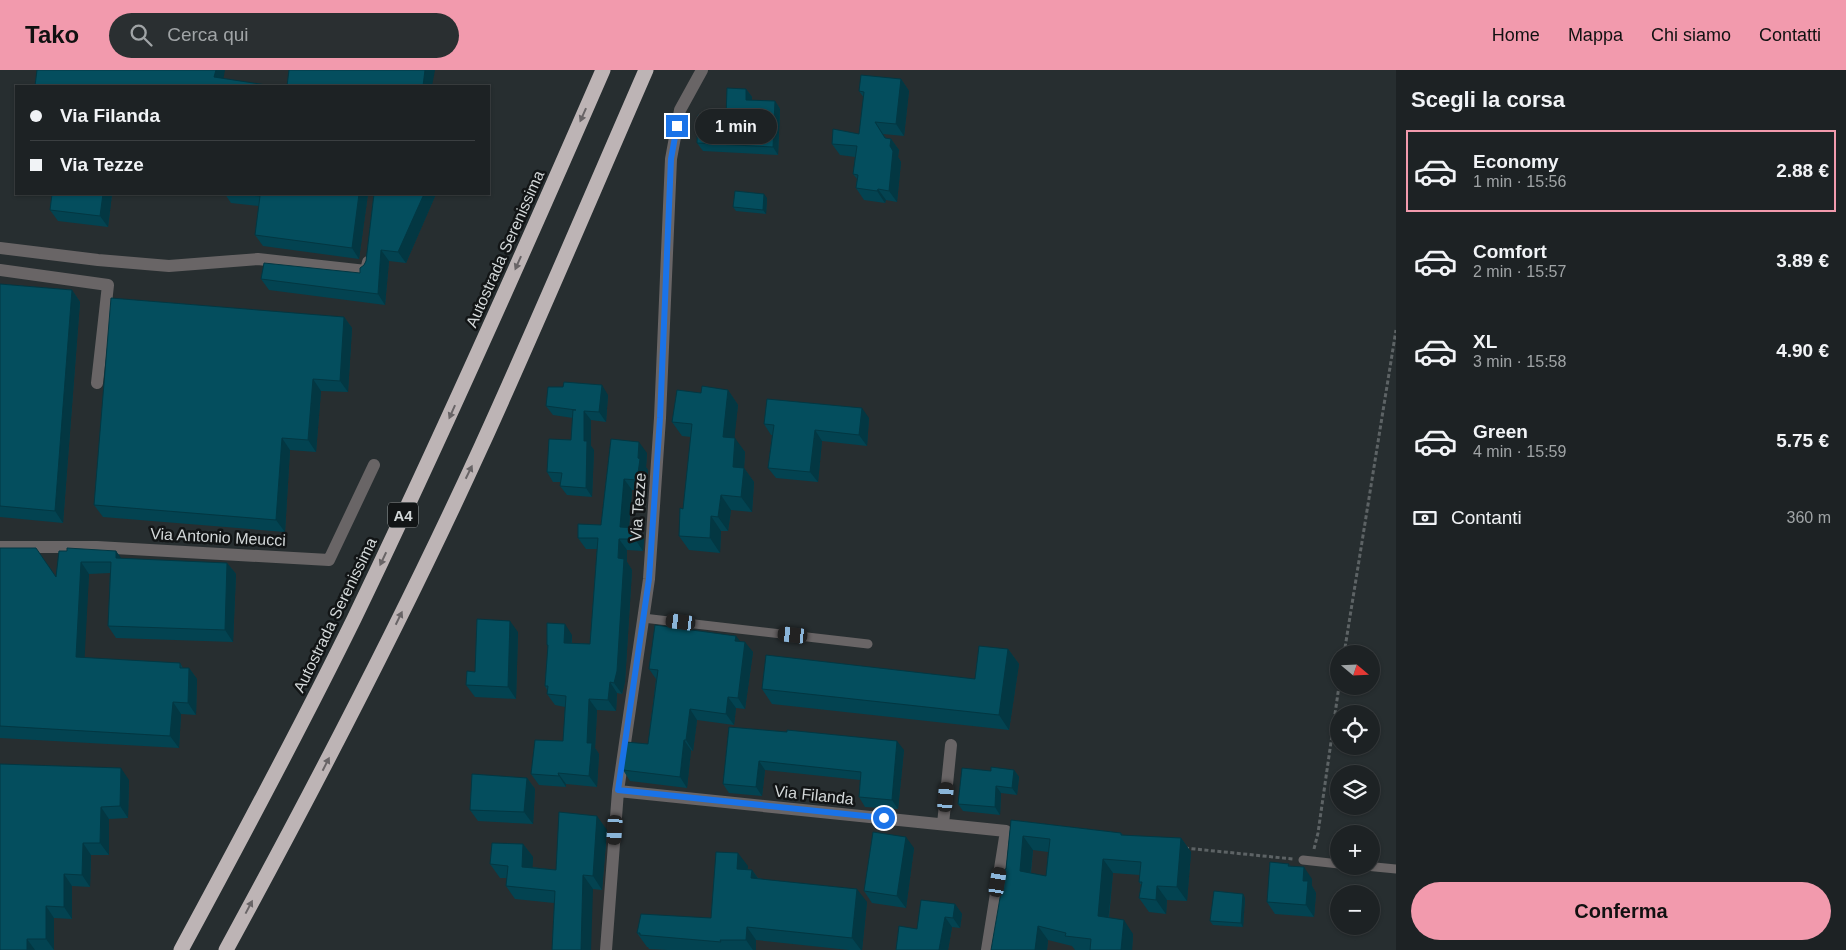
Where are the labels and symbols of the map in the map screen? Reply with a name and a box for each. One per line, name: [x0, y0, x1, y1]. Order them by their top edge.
one-way arrow: [579, 108, 587, 122]
callout: 1 min: [694, 108, 777, 144]
route end: [666, 115, 688, 137]
street label: Autostrada Serenissima: [463, 168, 547, 330]
one-way arrow: [513, 256, 521, 270]
one-way arrow: [447, 405, 455, 419]
one-way arrow: [465, 465, 473, 479]
street label: Via Tezze: [627, 472, 649, 542]
road number: A4: [388, 502, 418, 528]
street label: Via Antonio Meucci: [150, 525, 286, 549]
street label: Autostrada Serenissima: [290, 535, 380, 695]
one-way arrow: [378, 552, 386, 566]
one-way arrow: [394, 611, 403, 626]
car: [665, 613, 696, 631]
car: [777, 626, 808, 644]
north arrow: [1330, 645, 1380, 695]
one-way arrow: [322, 757, 330, 771]
car: [937, 781, 954, 813]
street label: Via Filanda: [773, 782, 855, 808]
route start: [873, 807, 895, 829]
car: [606, 815, 623, 845]
car: [988, 866, 1007, 898]
one-way arrow: [245, 900, 254, 914]

